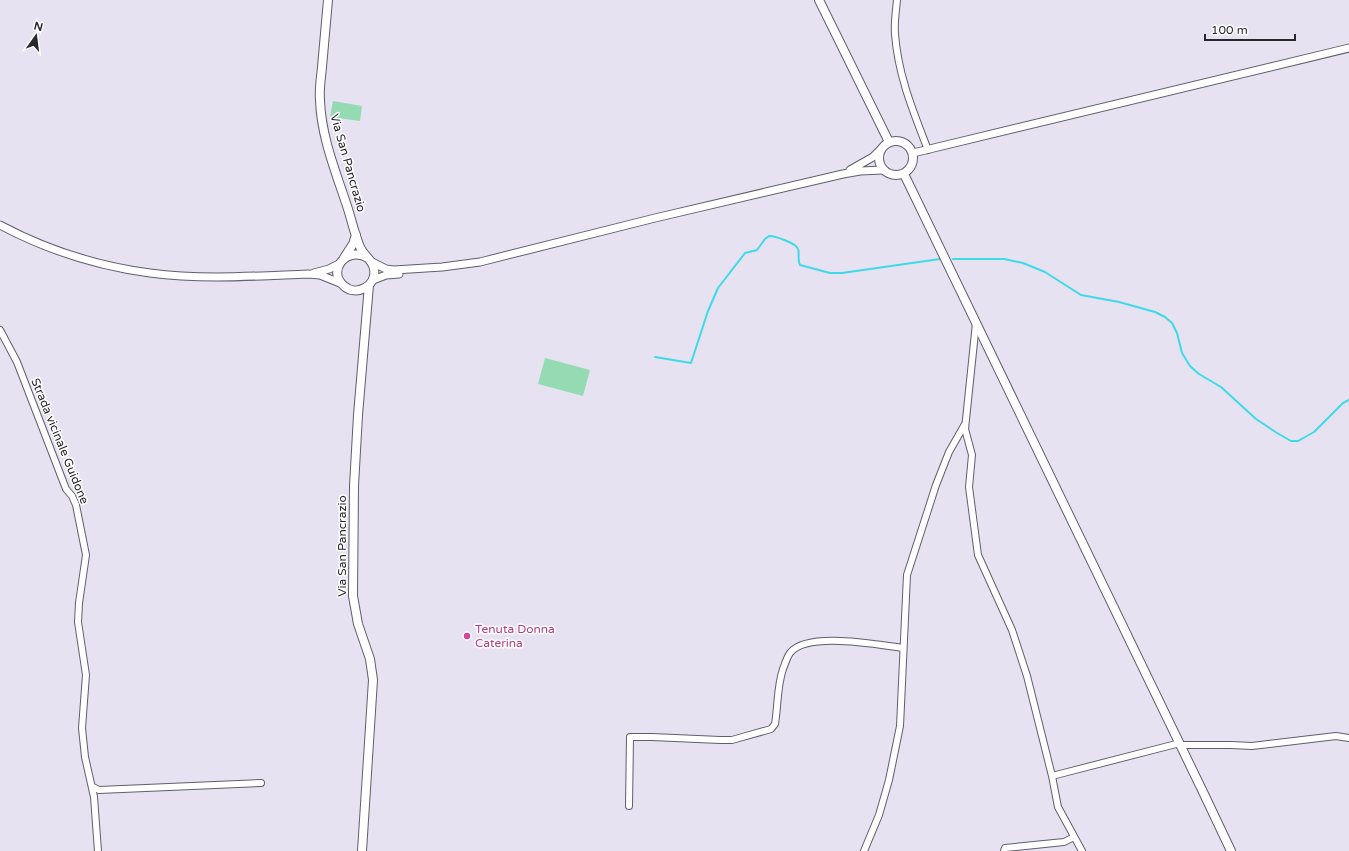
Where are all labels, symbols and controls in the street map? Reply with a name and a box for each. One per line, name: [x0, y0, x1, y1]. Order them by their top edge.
north arrow: [16, 16, 56, 56]
scale bar: [1205, 16, 1295, 42]
text: N: [32, 19, 44, 34]
text: 100 m: [1211, 23, 1248, 37]
street label: Via San Pancrazio: [327, 112, 369, 214]
street label: Strada vicinale Guidone: [28, 376, 92, 506]
street label: Via San Pancrazio: [335, 495, 349, 597]
place label: Tenuta Donna Caterina: [475, 622, 555, 650]
marker: Tenuta Donna Caterina: [462, 631, 472, 641]

